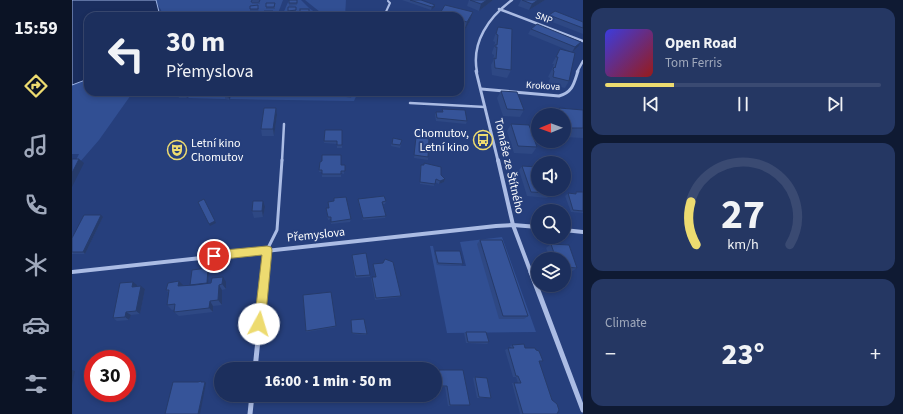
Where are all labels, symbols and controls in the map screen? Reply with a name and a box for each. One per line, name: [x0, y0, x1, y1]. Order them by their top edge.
street label: SNP: [533, 8, 555, 28]
text: 15:59: [14, 16, 58, 41]
text: 30 m: [166, 22, 225, 62]
icon: left: [100, 28, 152, 80]
text: Open Road: [665, 33, 737, 54]
text: Tom Ferris: [665, 54, 722, 72]
text: Přemyslova: [166, 59, 253, 84]
icon: directions: [22, 72, 50, 100]
street label: Krokova: [526, 78, 560, 94]
icon: previous: [640, 93, 662, 115]
icon: pause: [732, 93, 754, 115]
icon: next: [824, 93, 846, 115]
north arrow: [531, 108, 571, 148]
map controls: [531, 108, 571, 292]
street label: Tomáše ze Štítného: [490, 117, 528, 215]
place label: Chomutov, Letní kino: [414, 125, 469, 156]
bus stop icon: Chomutov, Letní kino: [472, 129, 494, 151]
icon: music: [22, 132, 50, 160]
place label: Letní kino Chomutov: [191, 135, 244, 166]
theatre icon: Letní kino Chomutov: [166, 139, 188, 161]
button: sound: [531, 156, 571, 196]
text: 27: [721, 185, 765, 245]
icon: phone: [22, 191, 50, 219]
button: search: [531, 204, 571, 244]
street label: Přemyslova: [286, 223, 346, 247]
text: km/h: [727, 234, 759, 255]
pin: [197, 239, 231, 273]
icon: arrive: [203, 245, 225, 267]
icon: climate: [22, 251, 50, 279]
button: layers: [531, 252, 571, 292]
position arrow: [238, 303, 280, 345]
icon: car: [22, 311, 50, 339]
text: Climate: [605, 314, 647, 332]
text: 23°: [721, 333, 765, 376]
text: −: [605, 338, 616, 370]
text: +: [870, 338, 881, 370]
speed limit sign: 30: [84, 350, 136, 402]
icon: filters: [22, 370, 50, 398]
text: 16:00 · 1 min · 50 m: [265, 371, 391, 392]

